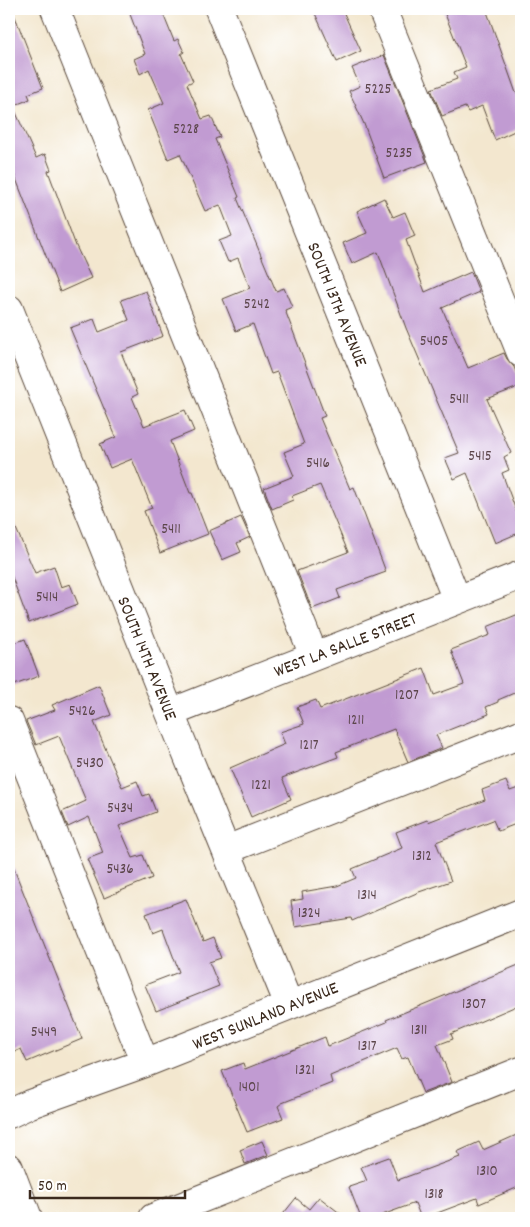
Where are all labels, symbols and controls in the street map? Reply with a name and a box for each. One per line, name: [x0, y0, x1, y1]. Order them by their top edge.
house number: 5225: [364, 79, 392, 101]
house number: 5228: [173, 119, 199, 141]
house number: 5235: [385, 143, 413, 165]
street label: SOUTH 13TH AVENUE: [299, 239, 372, 371]
house number: 5242: [244, 294, 270, 316]
house number: 5405: [420, 331, 448, 353]
house number: 5411: [449, 389, 469, 411]
house number: 5415: [468, 446, 492, 468]
house number: 5416: [306, 453, 330, 475]
house number: 5411: [161, 519, 181, 541]
house number: 5414: [36, 587, 58, 609]
street label: SOUTH 14TH AVENUE: [109, 593, 182, 725]
street label: WEST LA SALLE STREET: [271, 608, 421, 685]
house number: 1207: [395, 685, 419, 707]
house number: 5426: [68, 701, 96, 723]
house number: 1211: [348, 710, 364, 732]
house number: 1217: [300, 735, 319, 757]
house number: 5430: [76, 753, 104, 775]
house number: 1221: [251, 775, 271, 797]
house number: 5434: [107, 798, 133, 820]
house number: 1312: [412, 846, 432, 868]
house number: 5436: [106, 859, 134, 881]
house number: 1314: [357, 885, 377, 907]
house number: 1324: [298, 903, 320, 925]
street label: WEST SUNLAND AVENUE: [189, 977, 343, 1058]
house number: 1307: [462, 994, 486, 1016]
house number: 1311: [411, 1020, 427, 1042]
house number: 5449: [31, 1022, 57, 1044]
house number: 1317: [358, 1036, 377, 1058]
house number: 1321: [295, 1060, 315, 1082]
house number: 1401: [239, 1077, 259, 1099]
house number: 1310: [476, 1161, 498, 1183]
scale bar: [30, 1167, 185, 1199]
text: 50 m: [38, 1176, 67, 1198]
house number: 1318: [424, 1184, 444, 1206]

